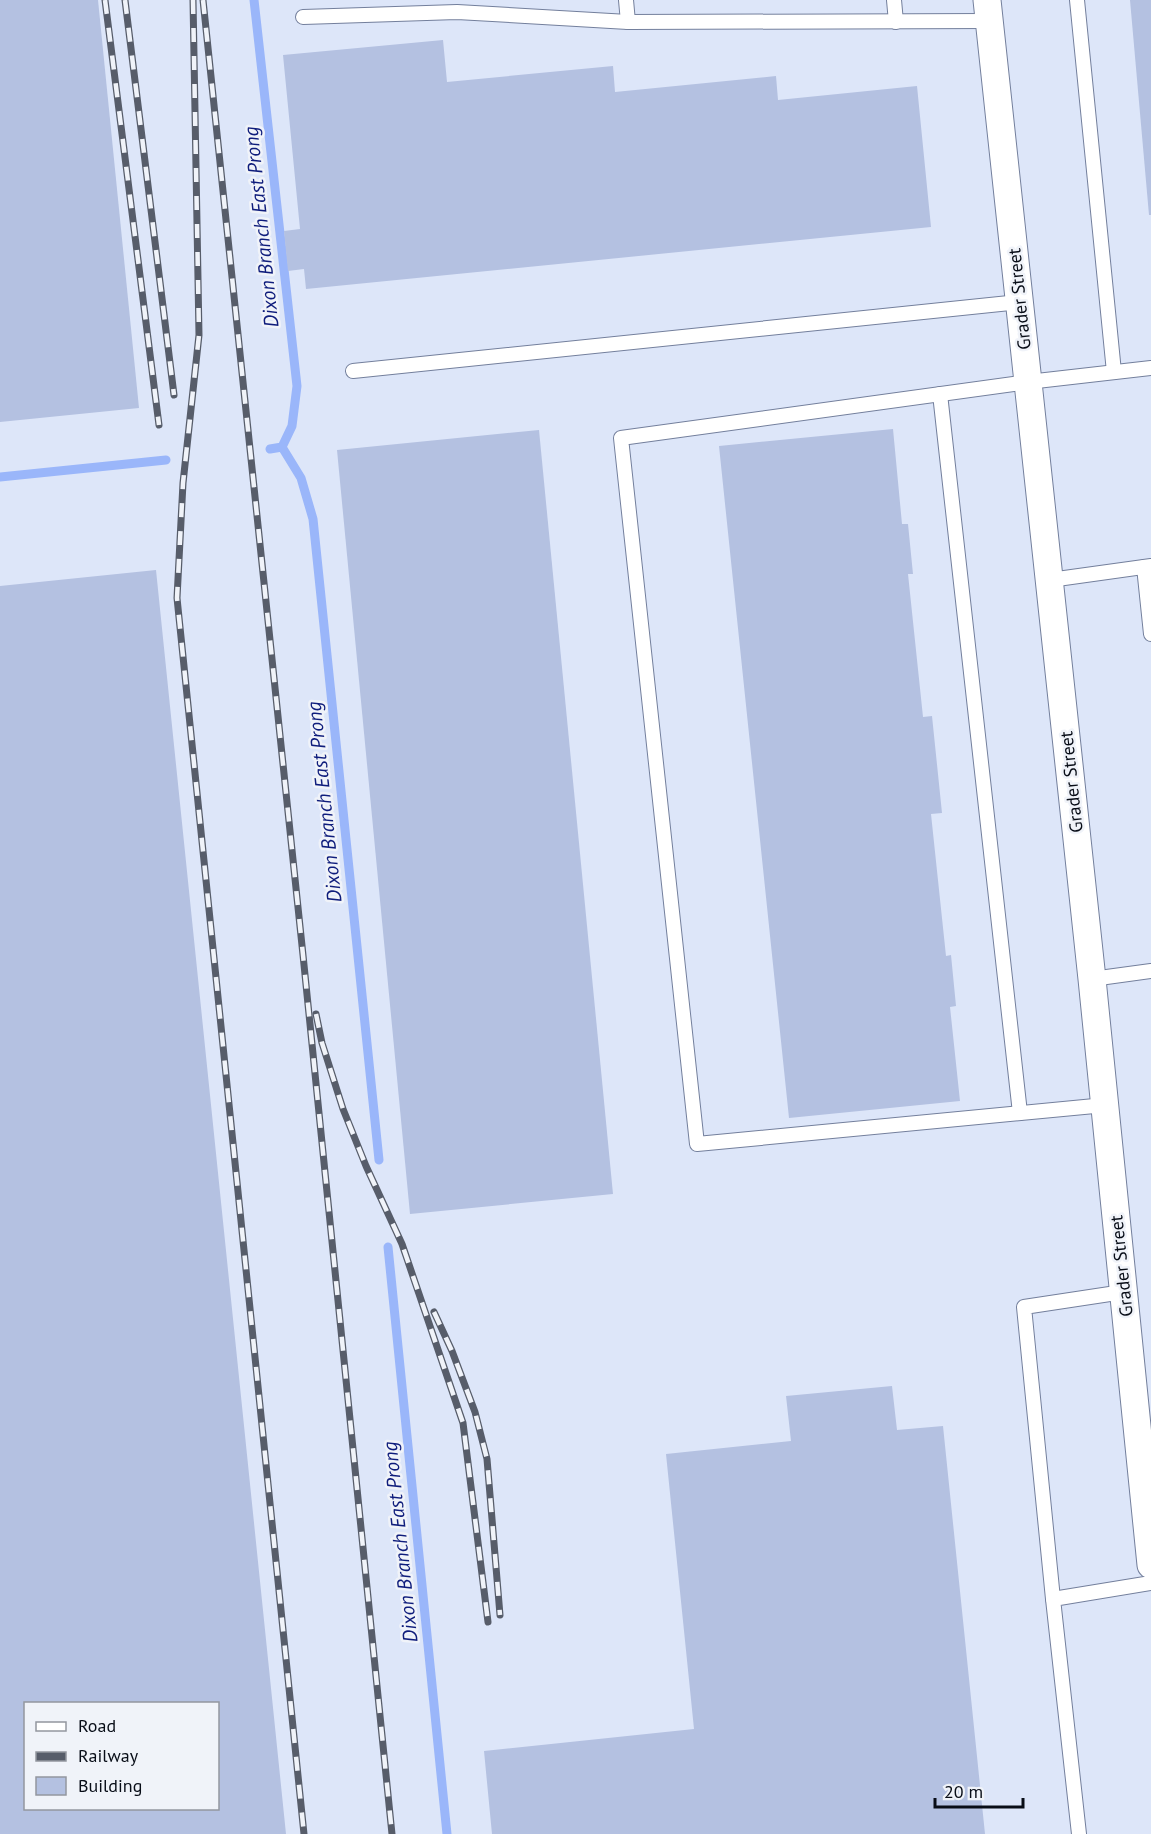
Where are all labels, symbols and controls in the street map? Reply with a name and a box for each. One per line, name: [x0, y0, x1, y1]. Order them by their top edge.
water label: Dixon Branch East Prong: [238, 125, 284, 329]
street label: Grader Street: [1002, 247, 1036, 351]
water label: Dixon Branch East Prong: [301, 700, 347, 904]
street label: Grader Street: [1054, 730, 1088, 834]
street label: Grader Street: [1104, 1214, 1138, 1318]
water label: Dixon Branch East Prong: [377, 1440, 423, 1644]
legend: [24, 1702, 219, 1810]
text: Road: [78, 1714, 116, 1737]
text: Railway: [78, 1744, 139, 1767]
scale bar: [935, 1771, 1024, 1809]
text: Building: [78, 1774, 142, 1797]
text: 20 m: [944, 1780, 983, 1803]

